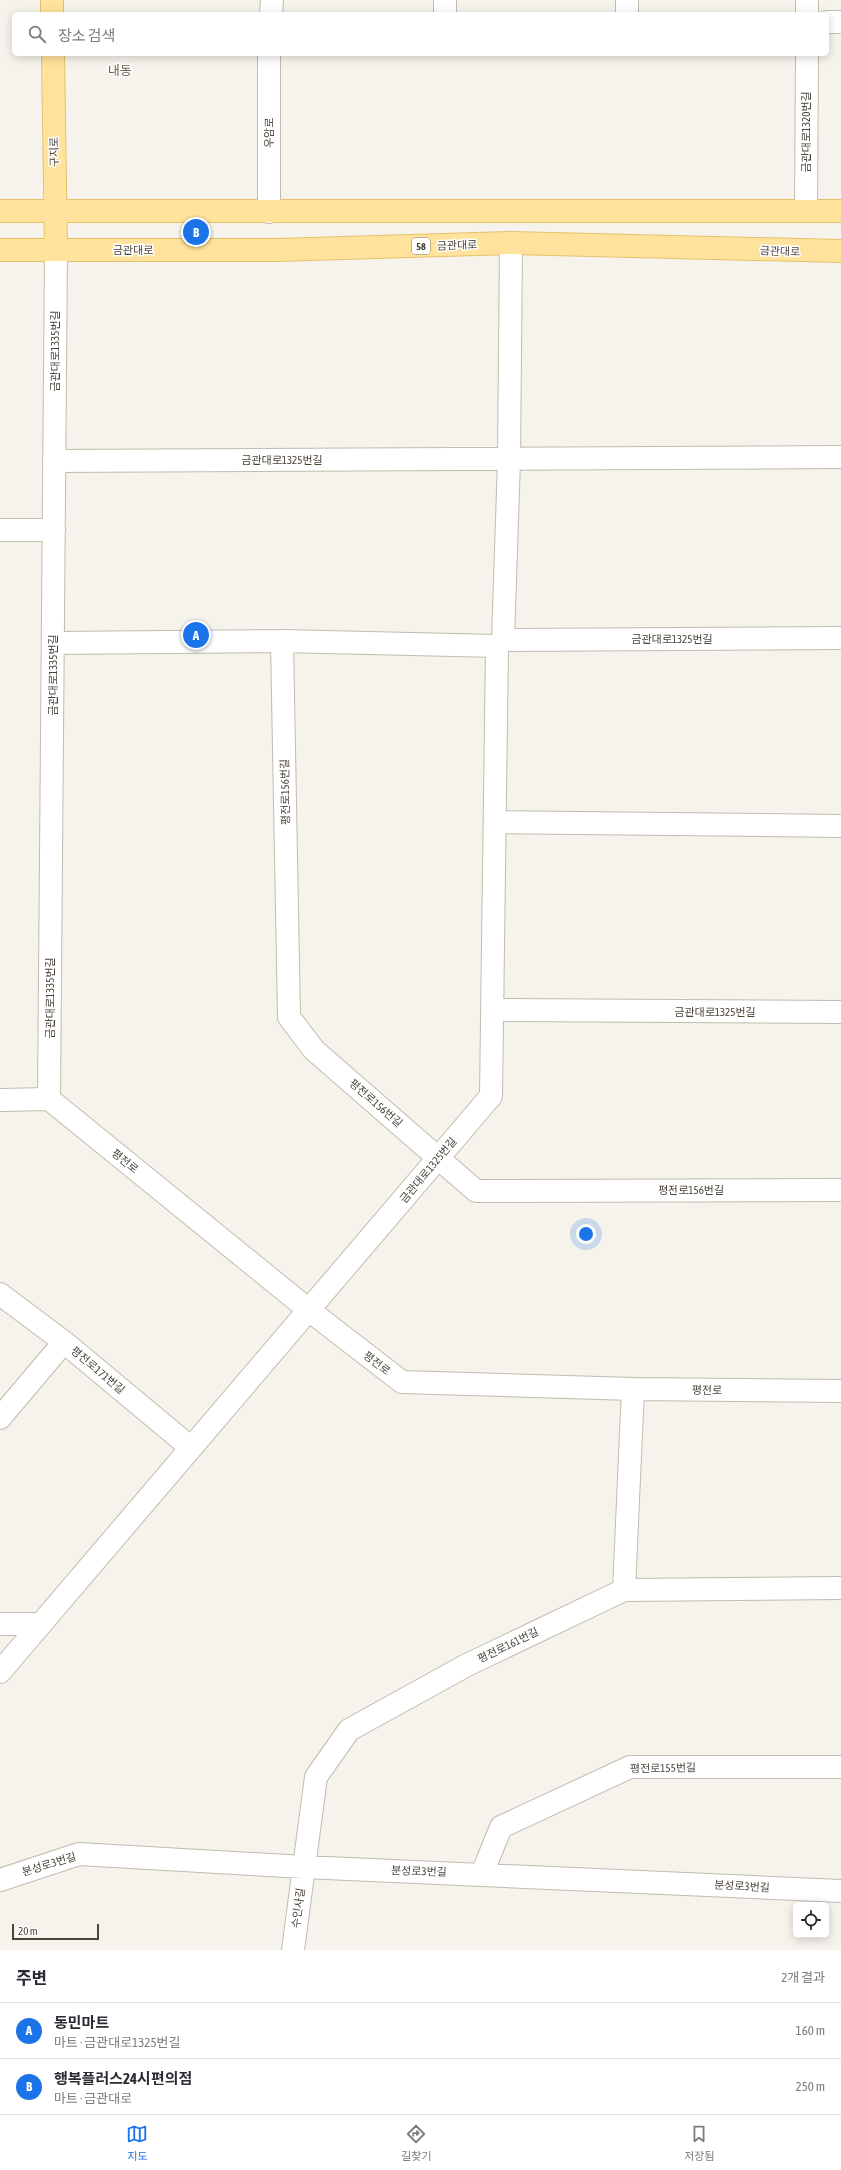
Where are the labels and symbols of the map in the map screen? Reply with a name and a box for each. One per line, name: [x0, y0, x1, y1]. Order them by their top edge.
district label: 내동: [108, 63, 132, 78]
street label: 금관대로1320번길: [800, 91, 812, 173]
street label: 우암로: [263, 118, 275, 148]
street label: 구지로: [48, 137, 60, 167]
pin: B: [183, 217, 209, 247]
road number: 58: [412, 238, 430, 254]
street label: 금관대로: [437, 238, 477, 252]
street label: 금관대로: [113, 244, 153, 256]
street label: 금관대로: [760, 244, 800, 258]
street label: 금관대로1335번길: [49, 310, 61, 392]
street label: 금관대로1325번길: [241, 454, 323, 466]
pin: A: [183, 620, 209, 650]
street label: 금관대로1325번길: [631, 633, 713, 645]
street label: 금관대로1335번길: [47, 634, 59, 716]
street label: 평전로156번길: [278, 759, 292, 825]
street label: 금관대로1335번길: [44, 957, 56, 1039]
street label: 금관대로1325번길: [674, 1006, 756, 1018]
street label: 평전로156번길: [347, 1077, 405, 1129]
street label: 금관대로1325번길: [397, 1135, 459, 1205]
street label: 평전로: [109, 1147, 141, 1175]
street label: 평전로156번길: [658, 1184, 724, 1196]
your location: [576, 1224, 596, 1244]
street label: 평전로171번길: [69, 1344, 127, 1396]
street label: 평전로: [361, 1349, 393, 1377]
street label: 평전로: [692, 1384, 722, 1396]
street label: 평전로161번길: [476, 1625, 540, 1665]
street label: 평전로155번길: [630, 1761, 696, 1775]
street label: 분성로3번길: [21, 1850, 77, 1878]
street label: 분성로3번길: [391, 1864, 447, 1878]
street label: 분성로3번길: [714, 1879, 770, 1893]
street label: 수인사길: [289, 1887, 307, 1929]
scale bar: [12, 1922, 99, 1941]

